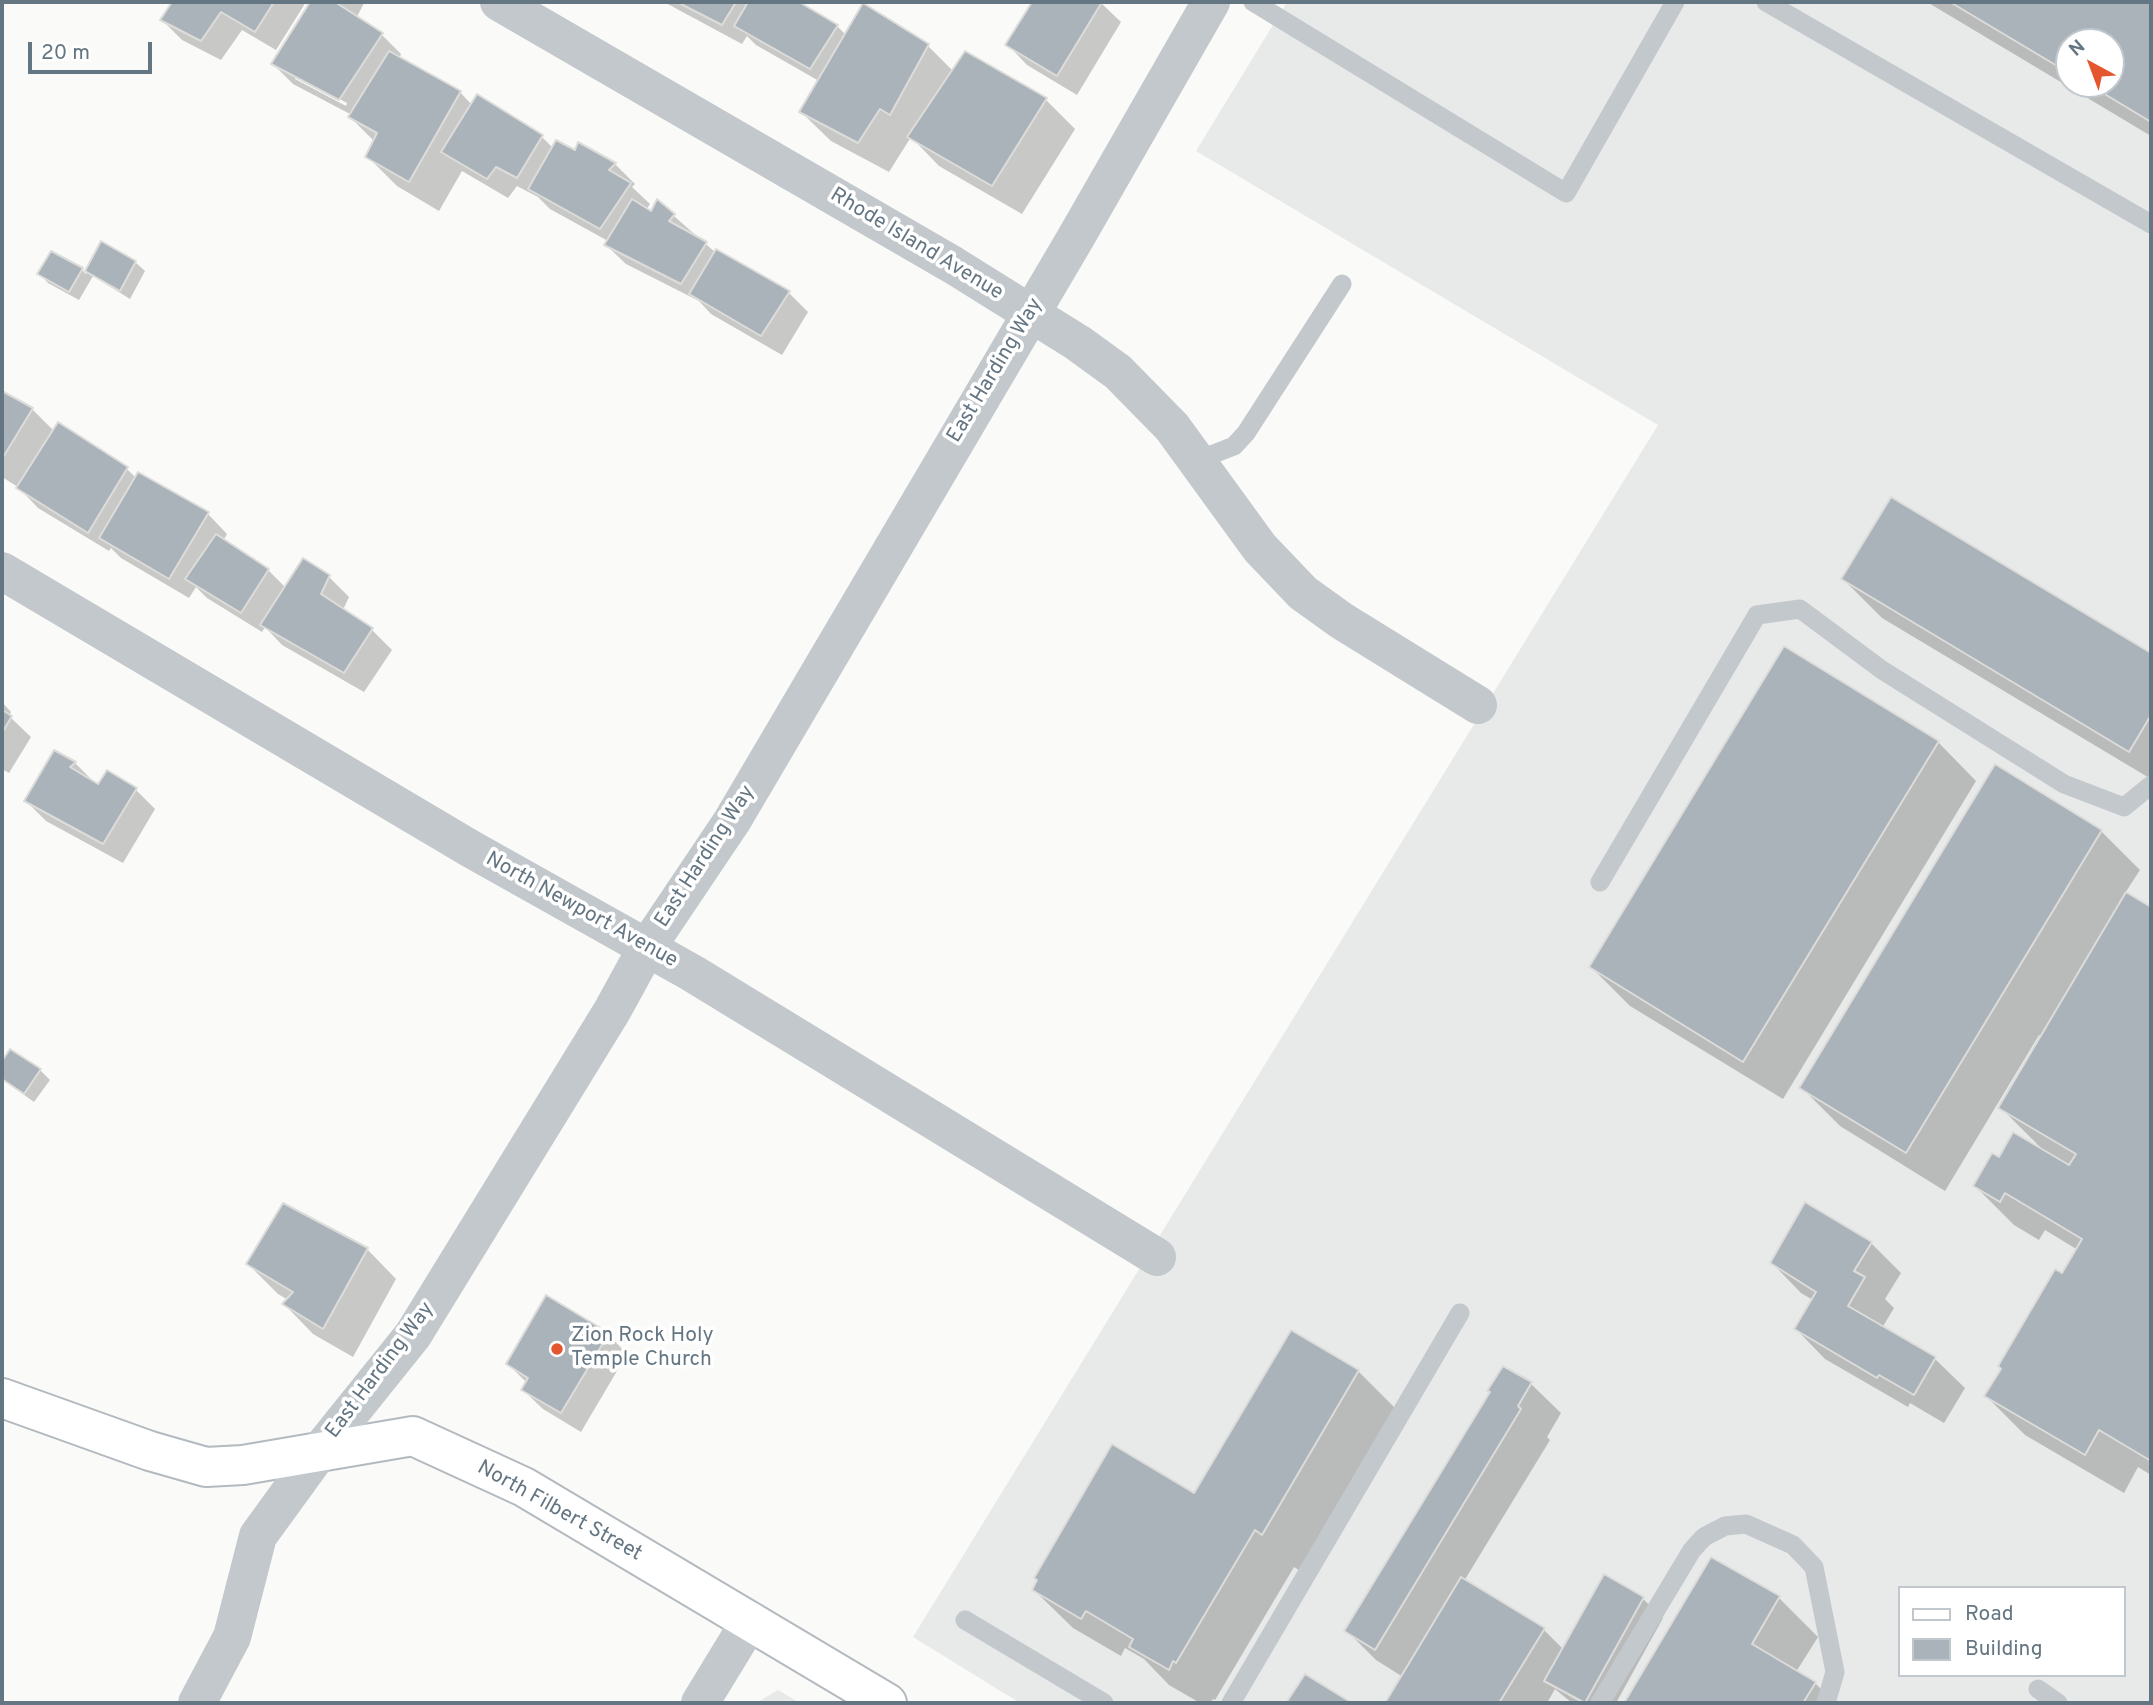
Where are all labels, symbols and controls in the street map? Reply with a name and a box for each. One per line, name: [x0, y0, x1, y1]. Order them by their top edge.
scale bar: [32, 28, 156, 72]
north arrow: [2055, 28, 2125, 98]
text: N: [2065, 35, 2091, 62]
text: 20 m: [41, 40, 90, 67]
street label: Rhode Island Avenue: [825, 183, 1007, 307]
street label: East Harding Way: [943, 294, 1049, 448]
street label: East Harding Way: [651, 781, 761, 933]
street label: North Newport Avenue: [481, 848, 681, 974]
street label: East Harding Way: [321, 1298, 441, 1444]
place label: Zion Rock Holy Temple Church: [571, 1324, 714, 1374]
marker: Zion Rock Holy Temple Church: [549, 1341, 565, 1357]
street label: North Filbert Street: [472, 1456, 646, 1568]
legend: [1898, 1586, 2125, 1677]
text: Road: [1965, 1601, 2014, 1628]
text: Building: [1965, 1636, 2043, 1663]

